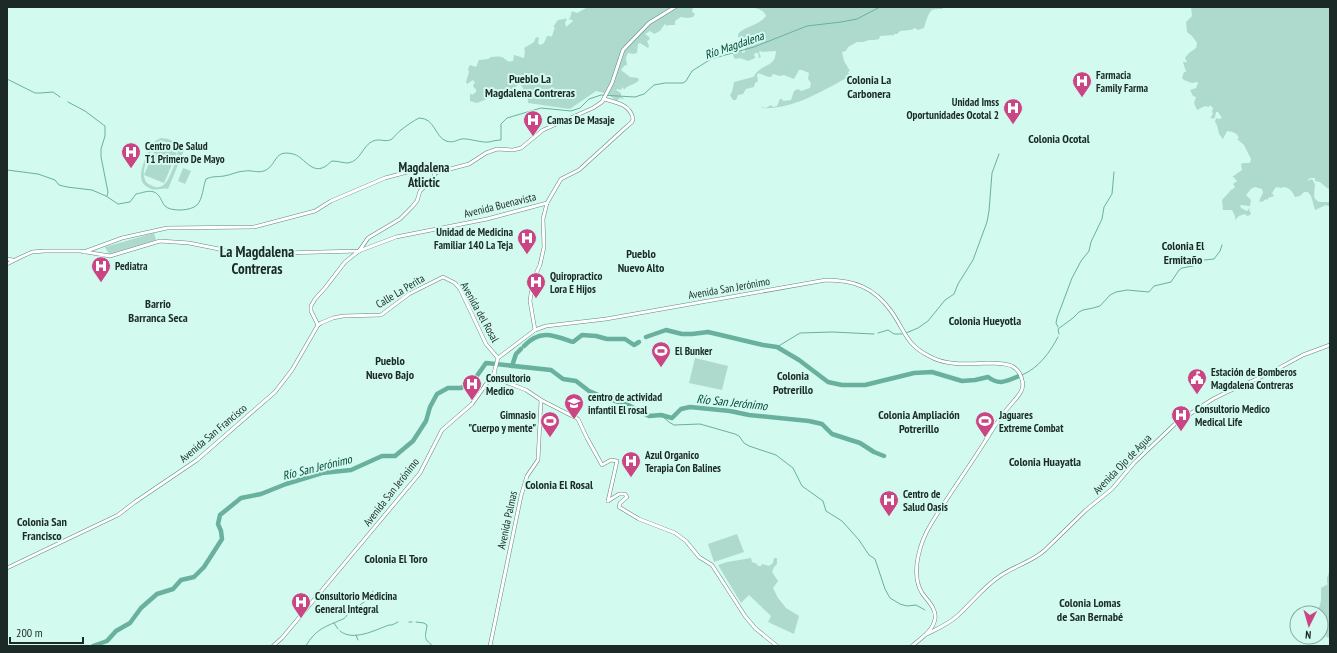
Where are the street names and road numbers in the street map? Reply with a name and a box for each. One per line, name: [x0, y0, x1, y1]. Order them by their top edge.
street label: Avenida Buenavista: [462, 189, 538, 221]
street label: Calle La Perita: [373, 271, 427, 311]
street label: Avenida San Jerónimo: [687, 274, 771, 302]
street label: Avenida del Rosal: [458, 279, 503, 345]
street label: Avenida San Francisco: [176, 401, 250, 465]
street label: Avenida Ojo de Agua: [1090, 431, 1154, 497]
street label: Avenida San Jerónimo: [360, 455, 422, 529]
street label: Avenida Palmas: [494, 489, 520, 550]

